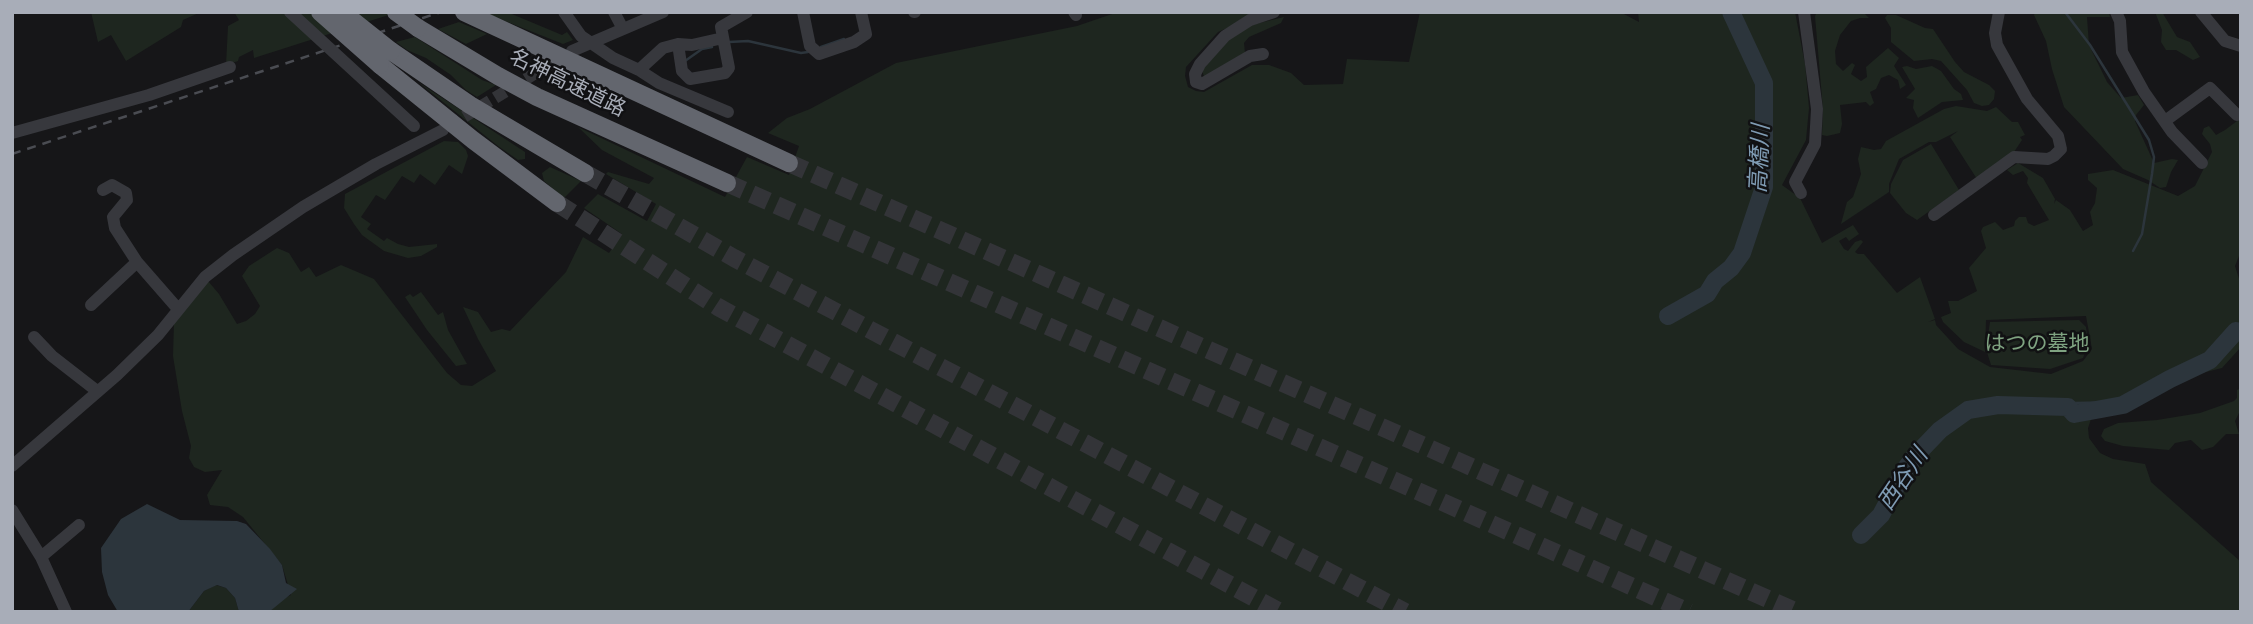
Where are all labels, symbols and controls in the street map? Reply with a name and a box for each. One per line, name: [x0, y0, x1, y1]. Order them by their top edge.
street label: 名神高速道路: [505, 45, 629, 123]
water label: 高橋川: [1745, 124, 1777, 194]
park label: はつの墓地: [1985, 332, 2089, 358]
water label: 西谷川: [1873, 444, 1935, 516]

